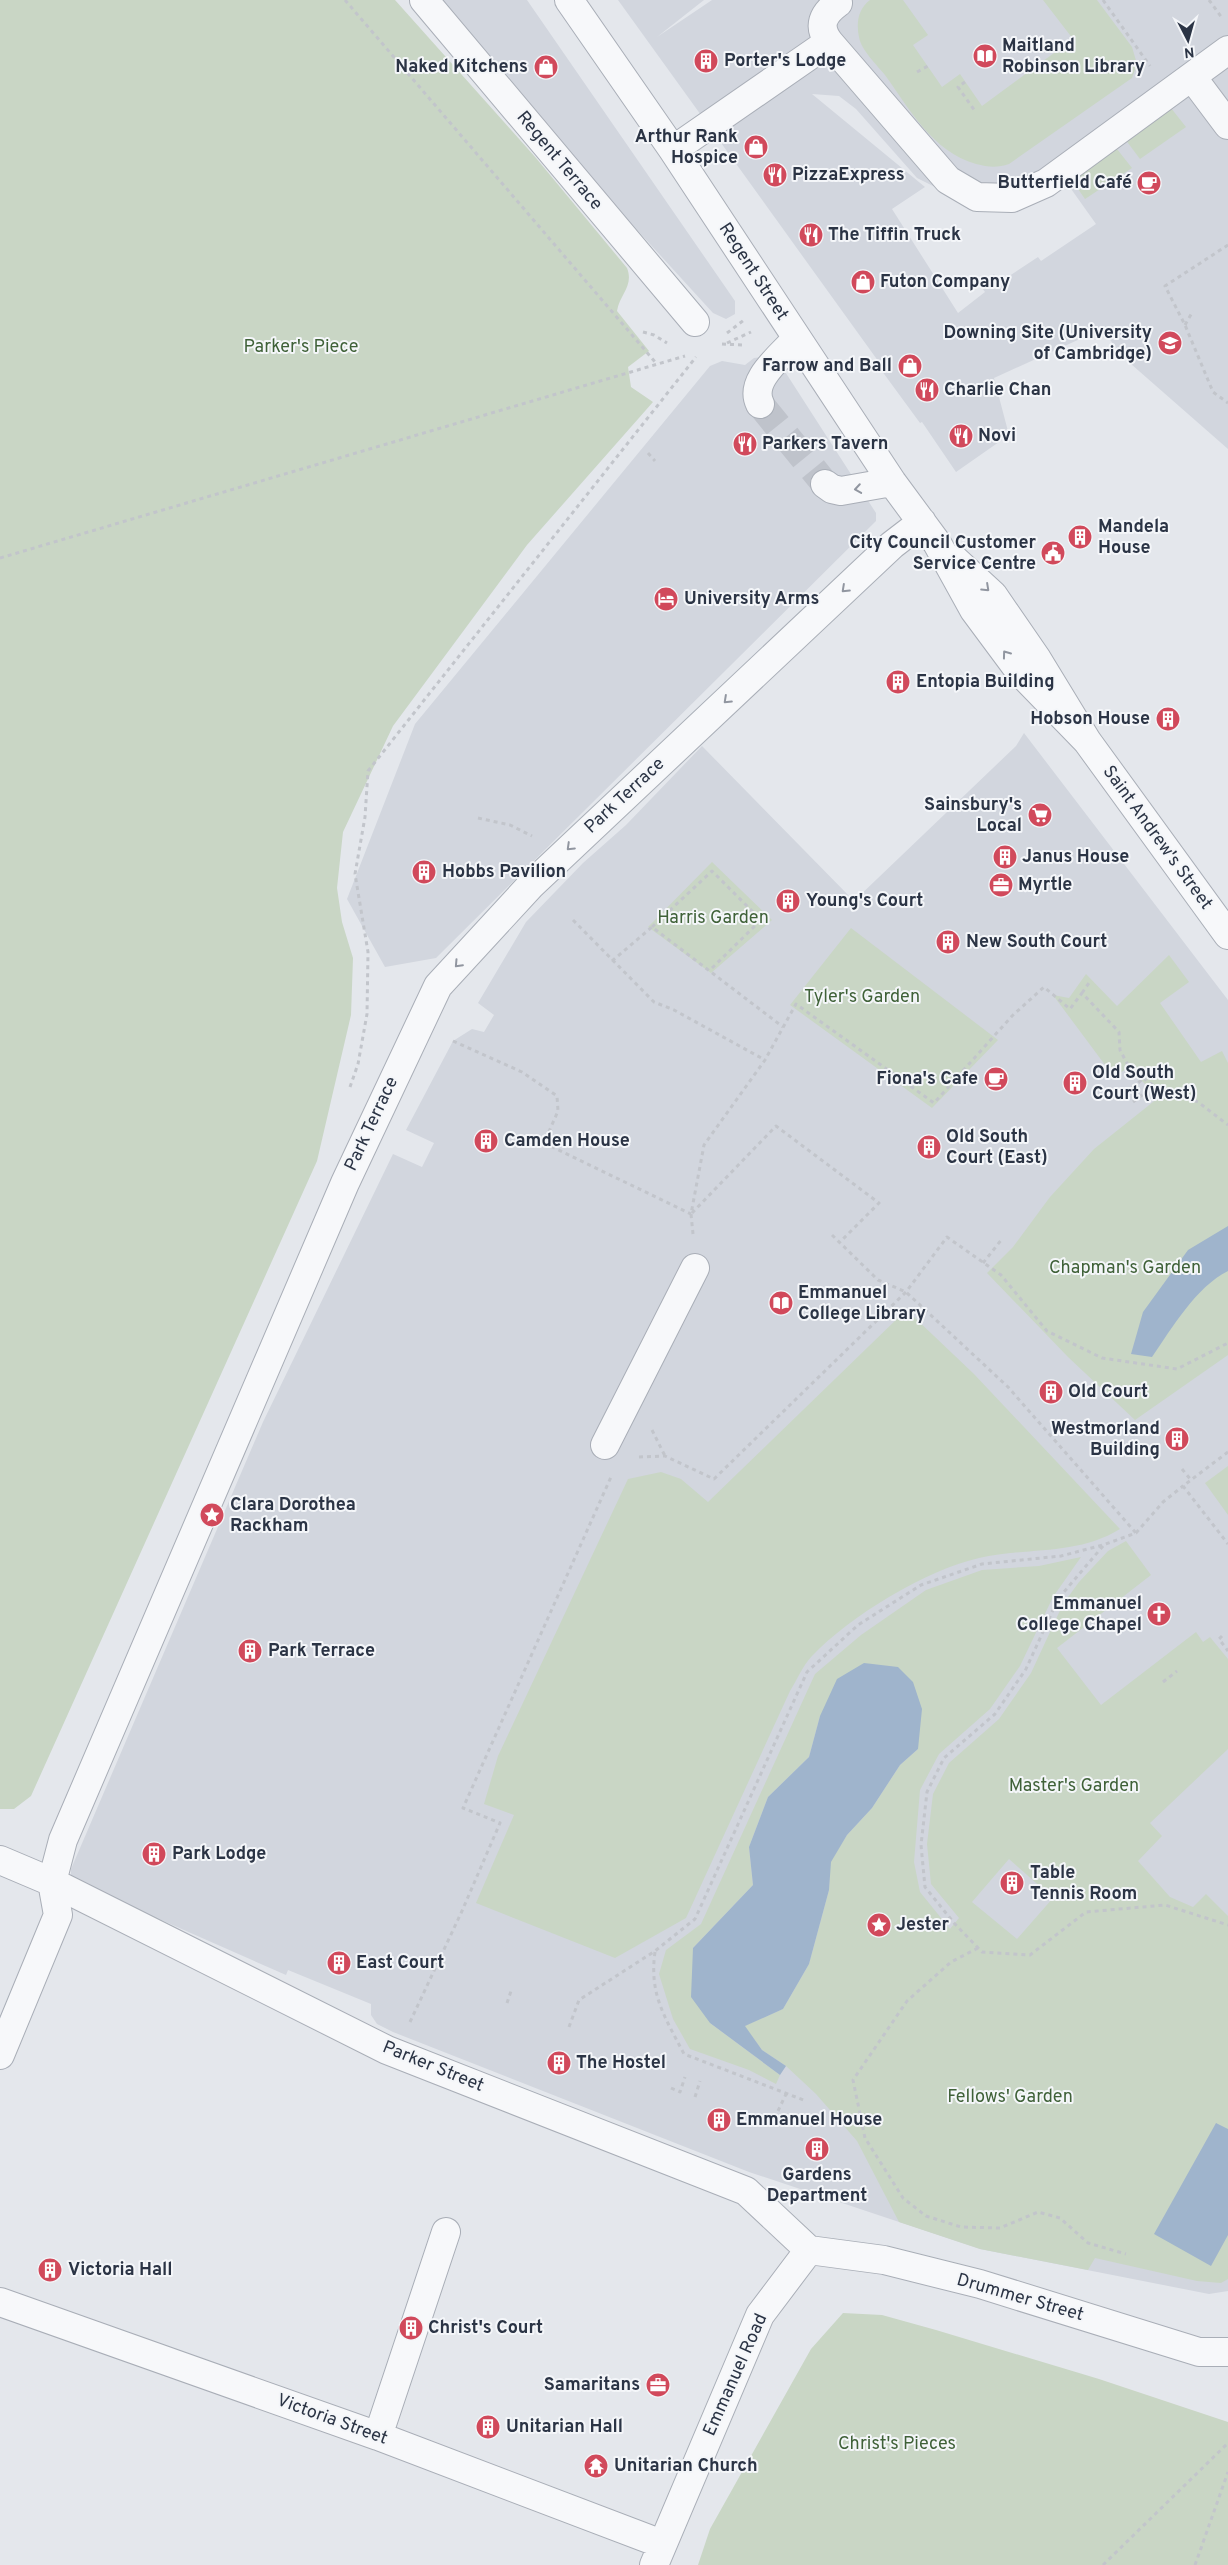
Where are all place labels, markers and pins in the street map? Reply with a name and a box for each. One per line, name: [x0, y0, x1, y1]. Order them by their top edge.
place label: Maitland Robinson Library: [1002, 35, 1145, 79]
library icon: Maitland Robinson Library: [972, 43, 998, 69]
building icon: Porter's Lodge: [693, 48, 719, 74]
place label: Porter's Lodge: [724, 50, 846, 73]
shop icon: Naked Kitchens: [533, 54, 559, 80]
place label: Naked Kitchens: [395, 56, 528, 79]
place label: Arthur Rank Hospice: [635, 126, 738, 170]
shop icon: Arthur Rank Hospice: [743, 134, 769, 160]
restaurant icon: PizzaExpress: [762, 162, 788, 188]
place label: PizzaExpress: [792, 164, 905, 187]
cafe icon: Butterfield Café: [1136, 170, 1162, 196]
place label: Butterfield Café: [998, 172, 1132, 195]
restaurant icon: The Tiffin Truck: [798, 222, 824, 248]
place label: The Tiffin Truck: [828, 224, 961, 247]
shop icon: Futon Company: [850, 269, 876, 295]
place label: Futon Company: [880, 271, 1010, 294]
place label: Downing Site (University of Cambridge): [944, 322, 1152, 366]
school or university icon: Downing Site (University of Cambridge): [1157, 330, 1183, 356]
shop icon: Farrow and Ball: [897, 353, 923, 379]
place label: Farrow and Ball: [762, 355, 892, 378]
restaurant icon: Charlie Chan: [914, 377, 940, 403]
place label: Charlie Chan: [944, 379, 1052, 402]
restaurant icon: Novi: [948, 423, 974, 449]
place label: Novi: [978, 425, 1016, 448]
restaurant icon: Parkers Tavern: [732, 431, 758, 457]
place label: Parkers Tavern: [762, 433, 888, 456]
place label: Mandela House: [1098, 516, 1169, 560]
building icon: Mandela House: [1067, 524, 1093, 550]
place label: City Council Customer Service Centre: [849, 532, 1036, 576]
public building icon: City Council Customer Service Centre: [1040, 540, 1066, 566]
hotel icon: University Arms: [653, 586, 679, 612]
place label: University Arms: [684, 588, 819, 611]
building icon: Entopia Building: [885, 669, 911, 695]
place label: Entopia Building: [916, 671, 1055, 694]
building icon: Hobson House: [1155, 706, 1181, 732]
place label: Hobson House: [1030, 708, 1150, 731]
place label: Sainsbury's Local: [924, 794, 1022, 838]
supermarket icon: Sainsbury's Local: [1027, 802, 1053, 828]
building icon: Janus House: [992, 844, 1018, 870]
place label: Janus House: [1022, 846, 1129, 869]
building icon: Hobbs Pavilion: [411, 859, 437, 885]
place label: Hobbs Pavilion: [442, 861, 566, 884]
office icon: Myrtle: [988, 872, 1014, 898]
place label: Myrtle: [1018, 874, 1072, 897]
building icon: Young's Court: [775, 888, 801, 914]
place label: Young's Court: [806, 890, 923, 913]
building icon: New South Court: [935, 929, 961, 955]
place label: New South Court: [966, 931, 1107, 954]
place label: Old South Court (West): [1092, 1062, 1197, 1106]
cafe icon: Fiona's Cafe: [983, 1066, 1009, 1092]
place label: Fiona's Cafe: [876, 1068, 978, 1091]
building icon: Old South Court (West): [1062, 1070, 1088, 1096]
place label: Old South Court (East): [946, 1126, 1048, 1170]
building icon: Camden House: [473, 1128, 499, 1154]
place label: Camden House: [504, 1130, 630, 1153]
building icon: Old South Court (East): [916, 1134, 942, 1160]
place label: Emmanuel College Library: [798, 1282, 926, 1326]
library icon: Emmanuel College Library: [768, 1290, 794, 1316]
building icon: Old Court: [1038, 1379, 1064, 1405]
place label: Old Court: [1068, 1381, 1148, 1404]
place label: Westmorland Building: [1051, 1418, 1160, 1462]
building icon: Westmorland Building: [1164, 1426, 1190, 1452]
place label: Clara Dorothea Rackham: [230, 1494, 356, 1538]
place icon: Clara Dorothea Rackham: [199, 1502, 225, 1528]
place label: Emmanuel College Chapel: [1017, 1593, 1142, 1637]
church icon: Emmanuel College Chapel: [1146, 1601, 1172, 1627]
building icon: Park Terrace: [237, 1638, 263, 1664]
place label: Park Terrace: [268, 1640, 375, 1663]
building icon: Park Lodge: [141, 1841, 167, 1867]
place label: Park Lodge: [172, 1843, 266, 1866]
place label: Table Tennis Room: [1030, 1862, 1137, 1906]
building icon: Table Tennis Room: [999, 1870, 1025, 1896]
place icon: Jester: [866, 1912, 892, 1938]
place label: Jester: [896, 1914, 950, 1937]
building icon: East Court: [326, 1950, 352, 1976]
place label: East Court: [356, 1952, 444, 1975]
building icon: The Hostel: [546, 2050, 572, 2076]
place label: The Hostel: [576, 2052, 666, 2075]
building icon: Emmanuel House: [706, 2107, 732, 2133]
place label: Emmanuel House: [736, 2109, 882, 2132]
building icon: Gardens Department: [804, 2136, 830, 2162]
place label: Gardens Department: [767, 2164, 867, 2208]
building icon: Victoria Hall: [37, 2257, 63, 2283]
place label: Victoria Hall: [68, 2259, 173, 2282]
building icon: Christ's Court: [398, 2315, 424, 2341]
place label: Christ's Court: [428, 2317, 543, 2340]
office icon: Samaritans: [645, 2372, 671, 2398]
place label: Samaritans: [544, 2374, 640, 2397]
building icon: Unitarian Hall: [475, 2414, 501, 2440]
place label: Unitarian Hall: [506, 2416, 623, 2439]
temple icon: Unitarian Church: [583, 2453, 609, 2479]
place label: Unitarian Church: [614, 2455, 758, 2478]

